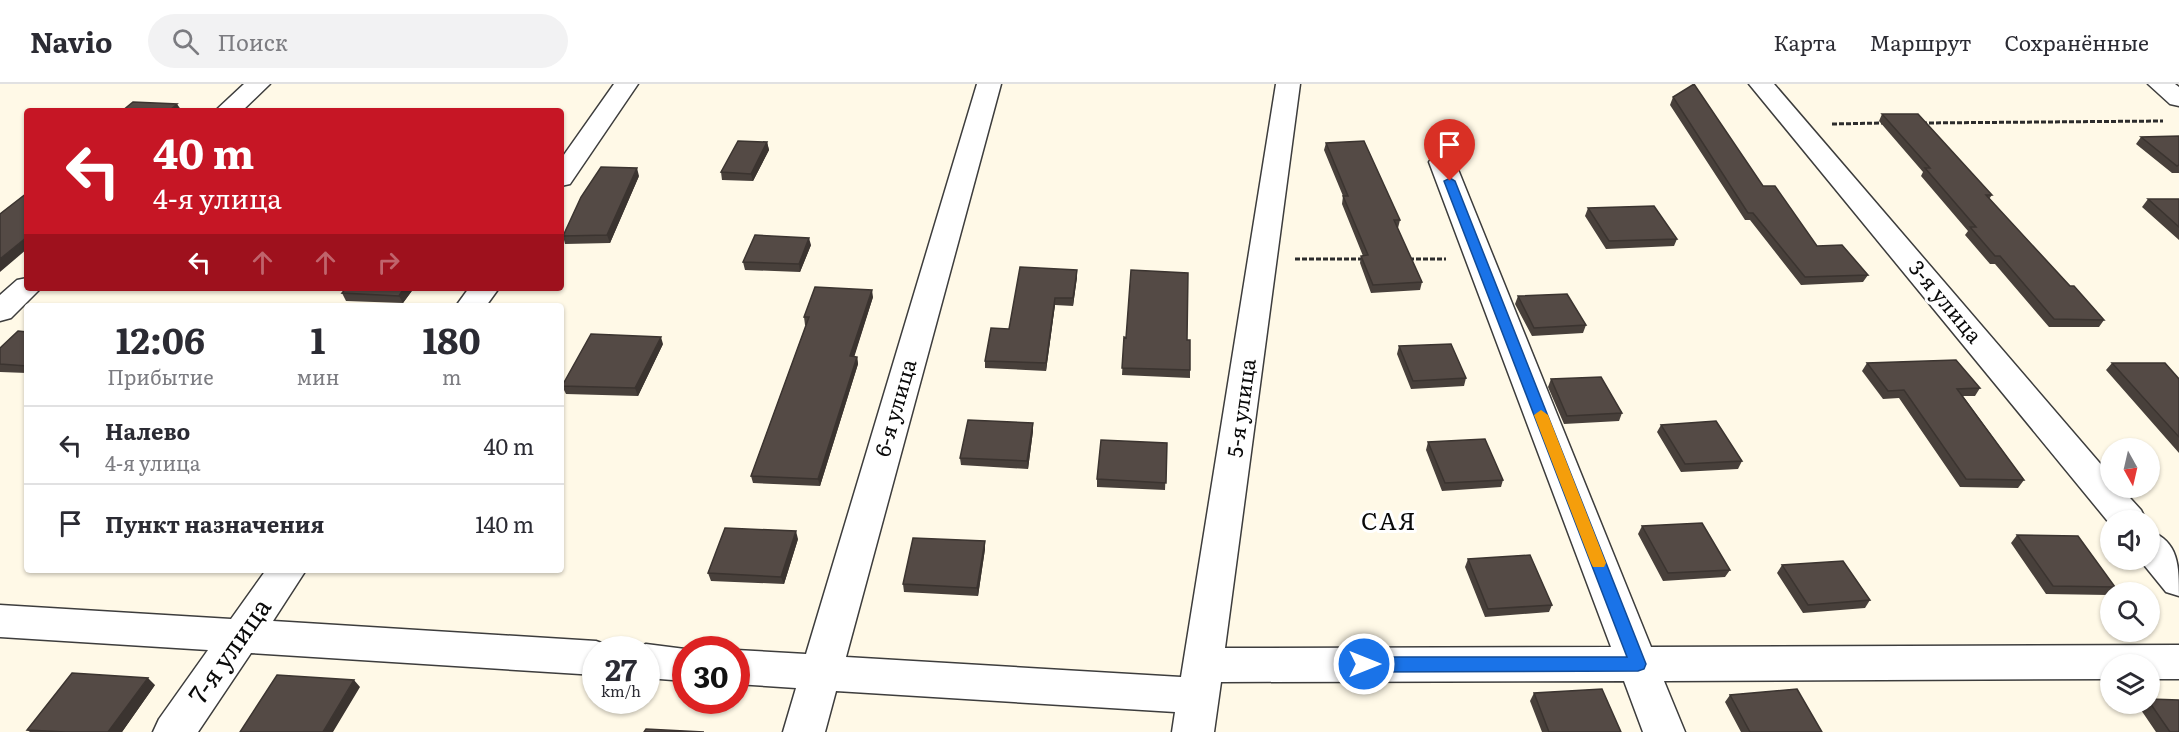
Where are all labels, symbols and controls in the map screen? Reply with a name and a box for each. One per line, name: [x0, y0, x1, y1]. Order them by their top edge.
search box: [148, 14, 568, 68]
text: Navio: [30, 20, 112, 62]
icon: search: [169, 25, 202, 58]
text: Поиск: [217, 25, 288, 58]
text: Карта: [1773, 26, 1836, 57]
text: Маршрут: [1869, 26, 1971, 57]
text: Сохранённые: [2004, 26, 2149, 57]
pin: [1424, 119, 1475, 181]
text: 40 m: [153, 120, 254, 182]
icon: arrive: [1433, 128, 1466, 161]
icon: left: [54, 132, 132, 210]
text: 4-я улица: [153, 177, 282, 217]
icon: left: [183, 246, 216, 279]
icon: ahead: [246, 246, 279, 279]
icon: ahead: [309, 246, 342, 279]
icon: right: [372, 246, 405, 279]
street label: 3-я улица: [1903, 252, 1991, 349]
text: 12:06: [116, 312, 205, 365]
text: 1: [311, 312, 325, 365]
text: 180: [422, 312, 481, 365]
street label: 6-я улица: [865, 354, 922, 460]
street label: 5-я улица: [1217, 356, 1262, 459]
text: Прибытие: [107, 361, 214, 391]
text: мин: [297, 361, 339, 391]
text: m: [442, 361, 461, 391]
text: Налево: [105, 414, 190, 447]
icon: left: [54, 429, 87, 462]
text: 40 m: [483, 429, 534, 462]
north arrow: [2100, 438, 2160, 498]
map controls: [2100, 438, 2160, 714]
text: 4-я улица: [105, 447, 201, 477]
district label: САЯ: [1361, 502, 1417, 537]
icon: arrive: [54, 507, 87, 540]
text: Пункт назначения: [105, 507, 324, 540]
text: 140 m: [475, 507, 534, 540]
button: sound: [2100, 510, 2160, 570]
button: search: [2100, 582, 2160, 642]
street label: 7-я улица: [177, 589, 279, 710]
position arrow: [1332, 632, 1396, 696]
speed limit sign: 30: [672, 636, 750, 714]
text: 27: [605, 646, 637, 690]
button: layers: [2100, 654, 2160, 714]
text: km/h: [601, 679, 641, 702]

